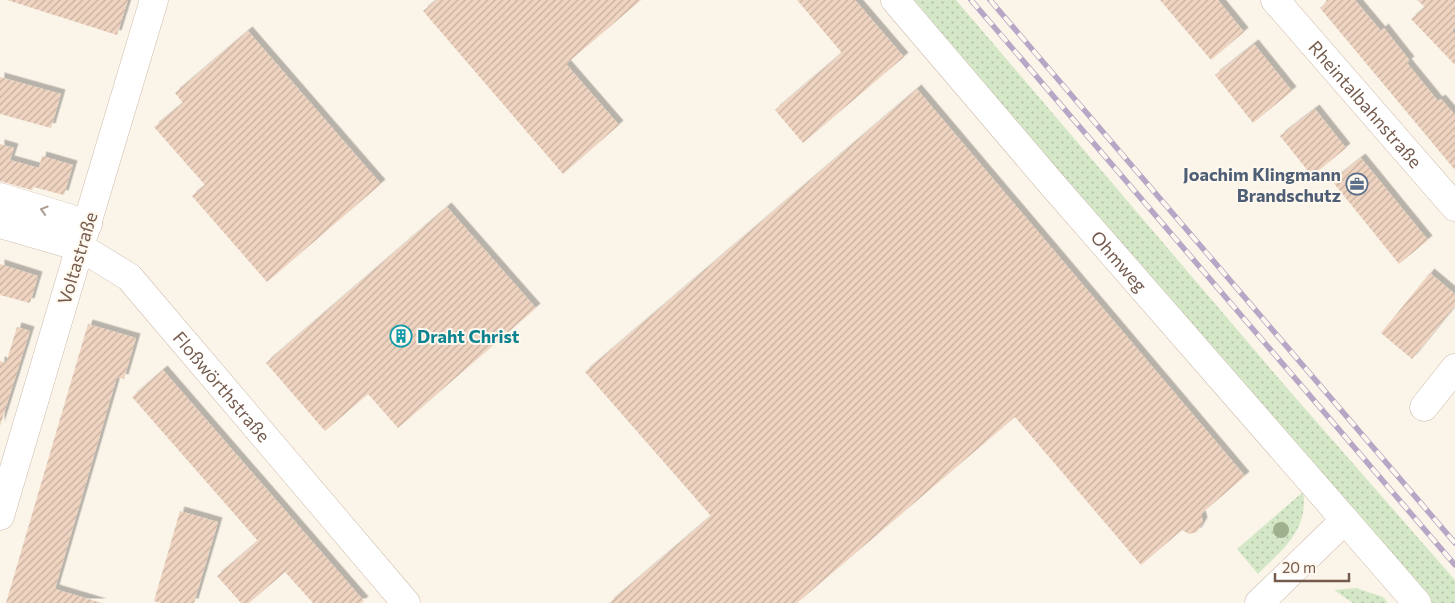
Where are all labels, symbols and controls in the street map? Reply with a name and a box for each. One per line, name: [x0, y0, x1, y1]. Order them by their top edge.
street label: Rheintalbahnstraße: [1304, 36, 1427, 172]
place label: Joachim Klingmann Brandschutz: [1183, 163, 1341, 206]
office icon: Joachim Klingmann Brandschutz: [1345, 172, 1369, 196]
one-way arrow: [40, 206, 48, 216]
street label: Voltastraße: [53, 209, 101, 307]
street label: Ohmweg: [1086, 226, 1152, 296]
building icon: Draht Christ: [389, 324, 413, 348]
place label: Draht Christ: [417, 325, 520, 347]
street label: Floßwörthstraße: [169, 327, 275, 446]
scale bar: [1275, 550, 1349, 582]
text: 20 m: [1282, 558, 1316, 576]

